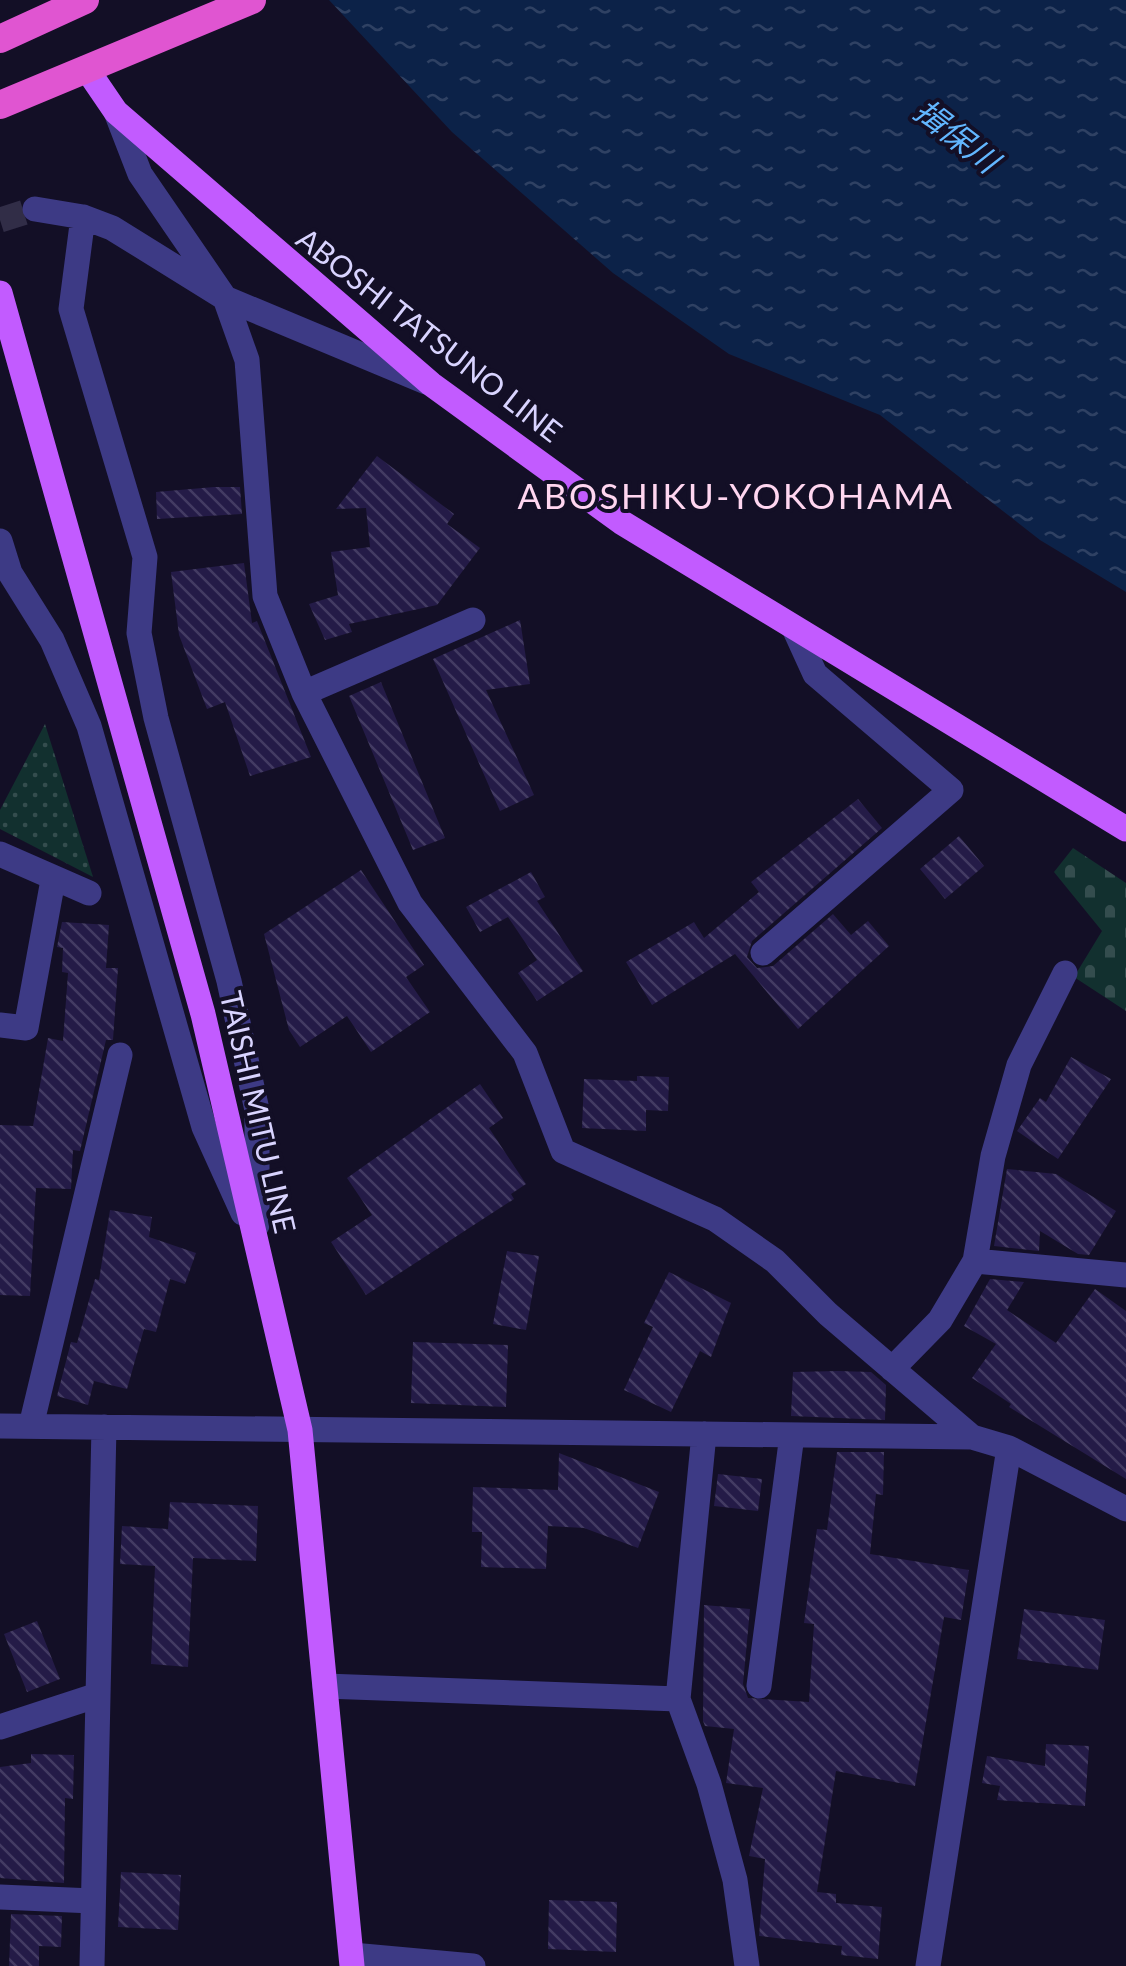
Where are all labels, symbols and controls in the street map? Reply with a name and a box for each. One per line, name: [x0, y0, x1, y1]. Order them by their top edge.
water label: 揖保川: [907, 90, 1009, 182]
street label: ABOSHI TATSUNO LINE: [290, 219, 570, 449]
district label: ABOSHIKU-YOKOHAMA: [518, 474, 954, 516]
street label: TAISHI MITU LINE: [214, 987, 304, 1237]

